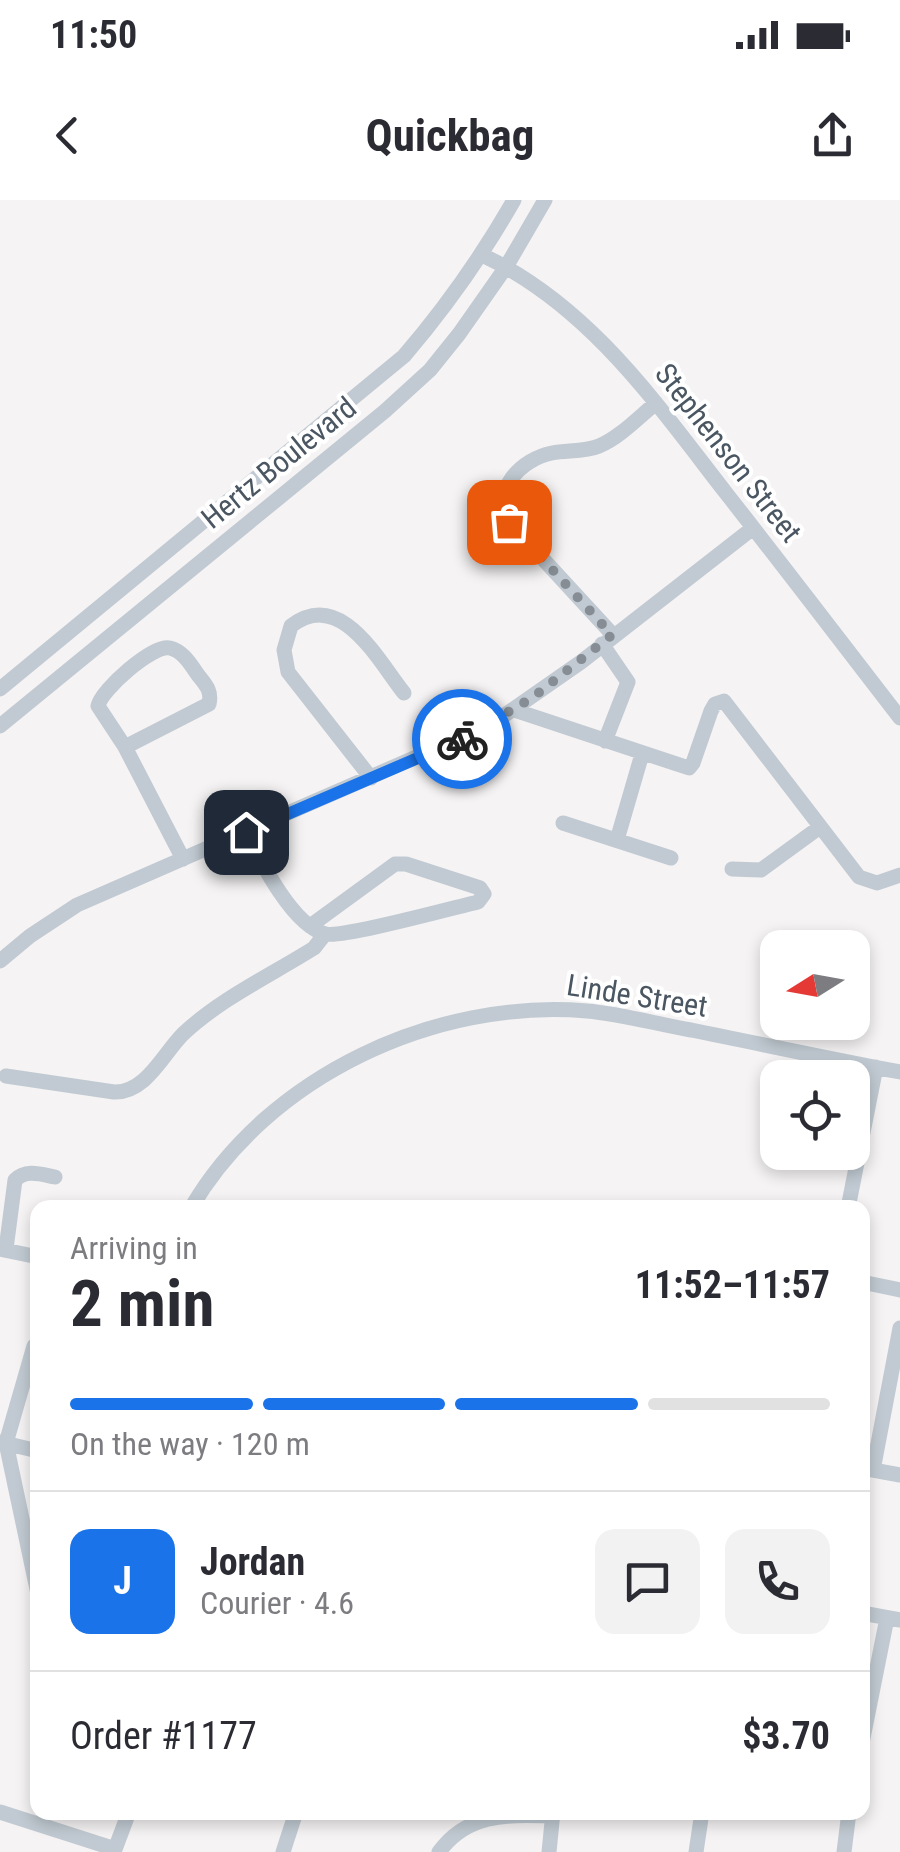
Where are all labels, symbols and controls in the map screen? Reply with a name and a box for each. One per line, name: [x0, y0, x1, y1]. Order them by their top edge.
text: 11:50: [50, 13, 137, 57]
icon: back: [40, 108, 95, 163]
icon: share: [805, 108, 860, 163]
text: Quickbag: [366, 109, 534, 162]
street label: Stephenson Street: [648, 356, 809, 549]
street label: Hertz Boulevard: [194, 390, 363, 536]
pin: [467, 480, 552, 565]
icon: bag: [482, 495, 537, 550]
courier: [412, 689, 512, 789]
icon: bike: [435, 712, 490, 767]
pin: [204, 790, 289, 875]
icon: home: [219, 805, 274, 860]
north arrow: [760, 930, 870, 1040]
map controls: [760, 930, 870, 1170]
street label: Linde Street: [564, 967, 710, 1024]
button: locate: [760, 1060, 870, 1170]
text: Arriving in: [70, 1229, 198, 1267]
text: 11:52–11:57: [635, 1263, 830, 1307]
text: 2 min: [70, 1266, 214, 1342]
text: On the way · 120 m: [70, 1425, 310, 1463]
button: chat: [595, 1529, 700, 1634]
button: phone: [725, 1529, 830, 1634]
text: Jordan: [200, 1540, 305, 1584]
text: J: [113, 1559, 132, 1603]
text: Courier · 4.6: [200, 1584, 354, 1622]
text: Order #1177: [70, 1714, 257, 1758]
text: $3.70: [742, 1714, 830, 1758]

